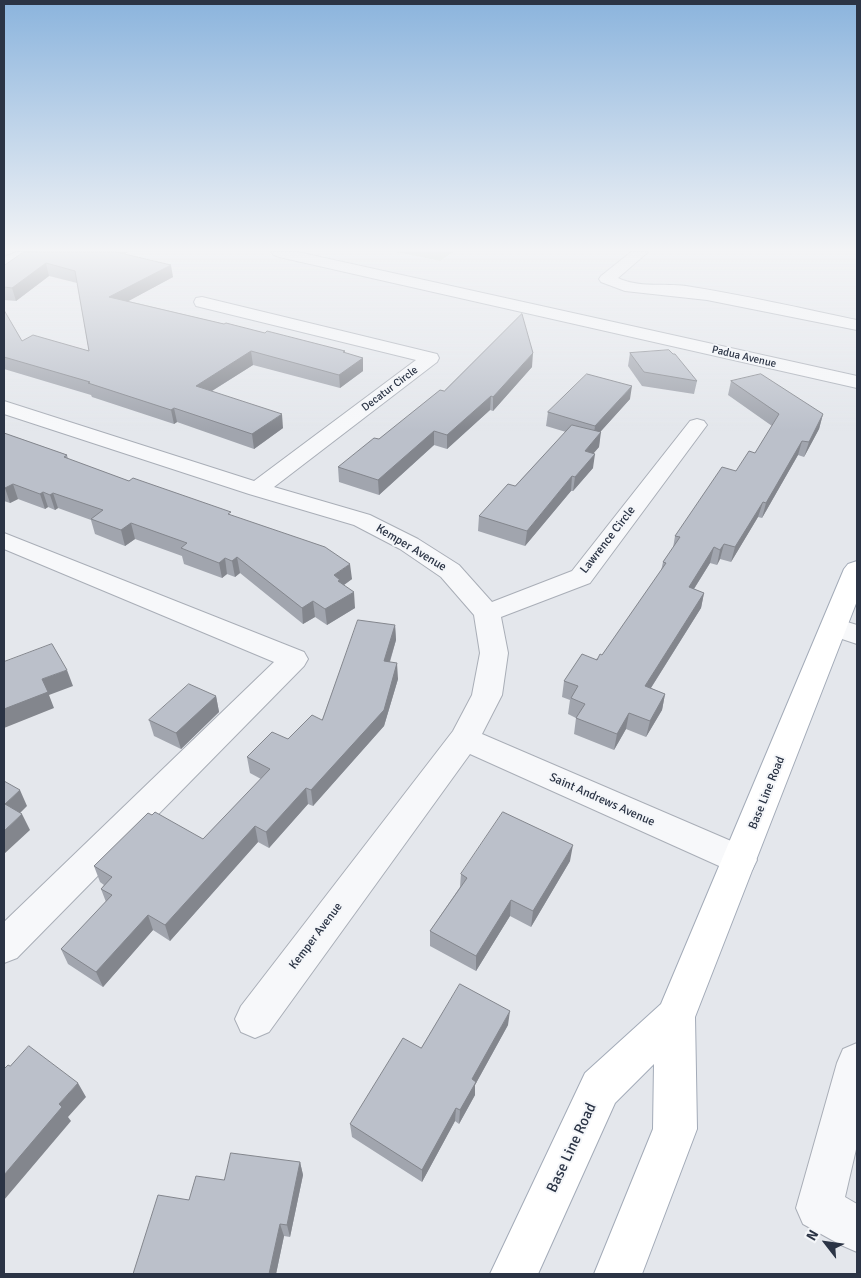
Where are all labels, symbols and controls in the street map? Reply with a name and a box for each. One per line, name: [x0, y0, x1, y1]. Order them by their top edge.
street label: Padua Avenue: [710, 343, 778, 371]
street label: Decatur Circle: [359, 364, 421, 414]
street label: Lawrence Circle: [577, 503, 639, 577]
street label: Kemper Avenue: [373, 521, 449, 575]
street label: Base Line Road: [746, 754, 788, 832]
street label: Saint Andrews Avenue: [547, 770, 657, 830]
street label: Kemper Avenue: [286, 900, 346, 972]
street label: Base Line Road: [543, 1100, 601, 1196]
north arrow: [801, 1218, 851, 1268]
text: N: [803, 1227, 822, 1244]

